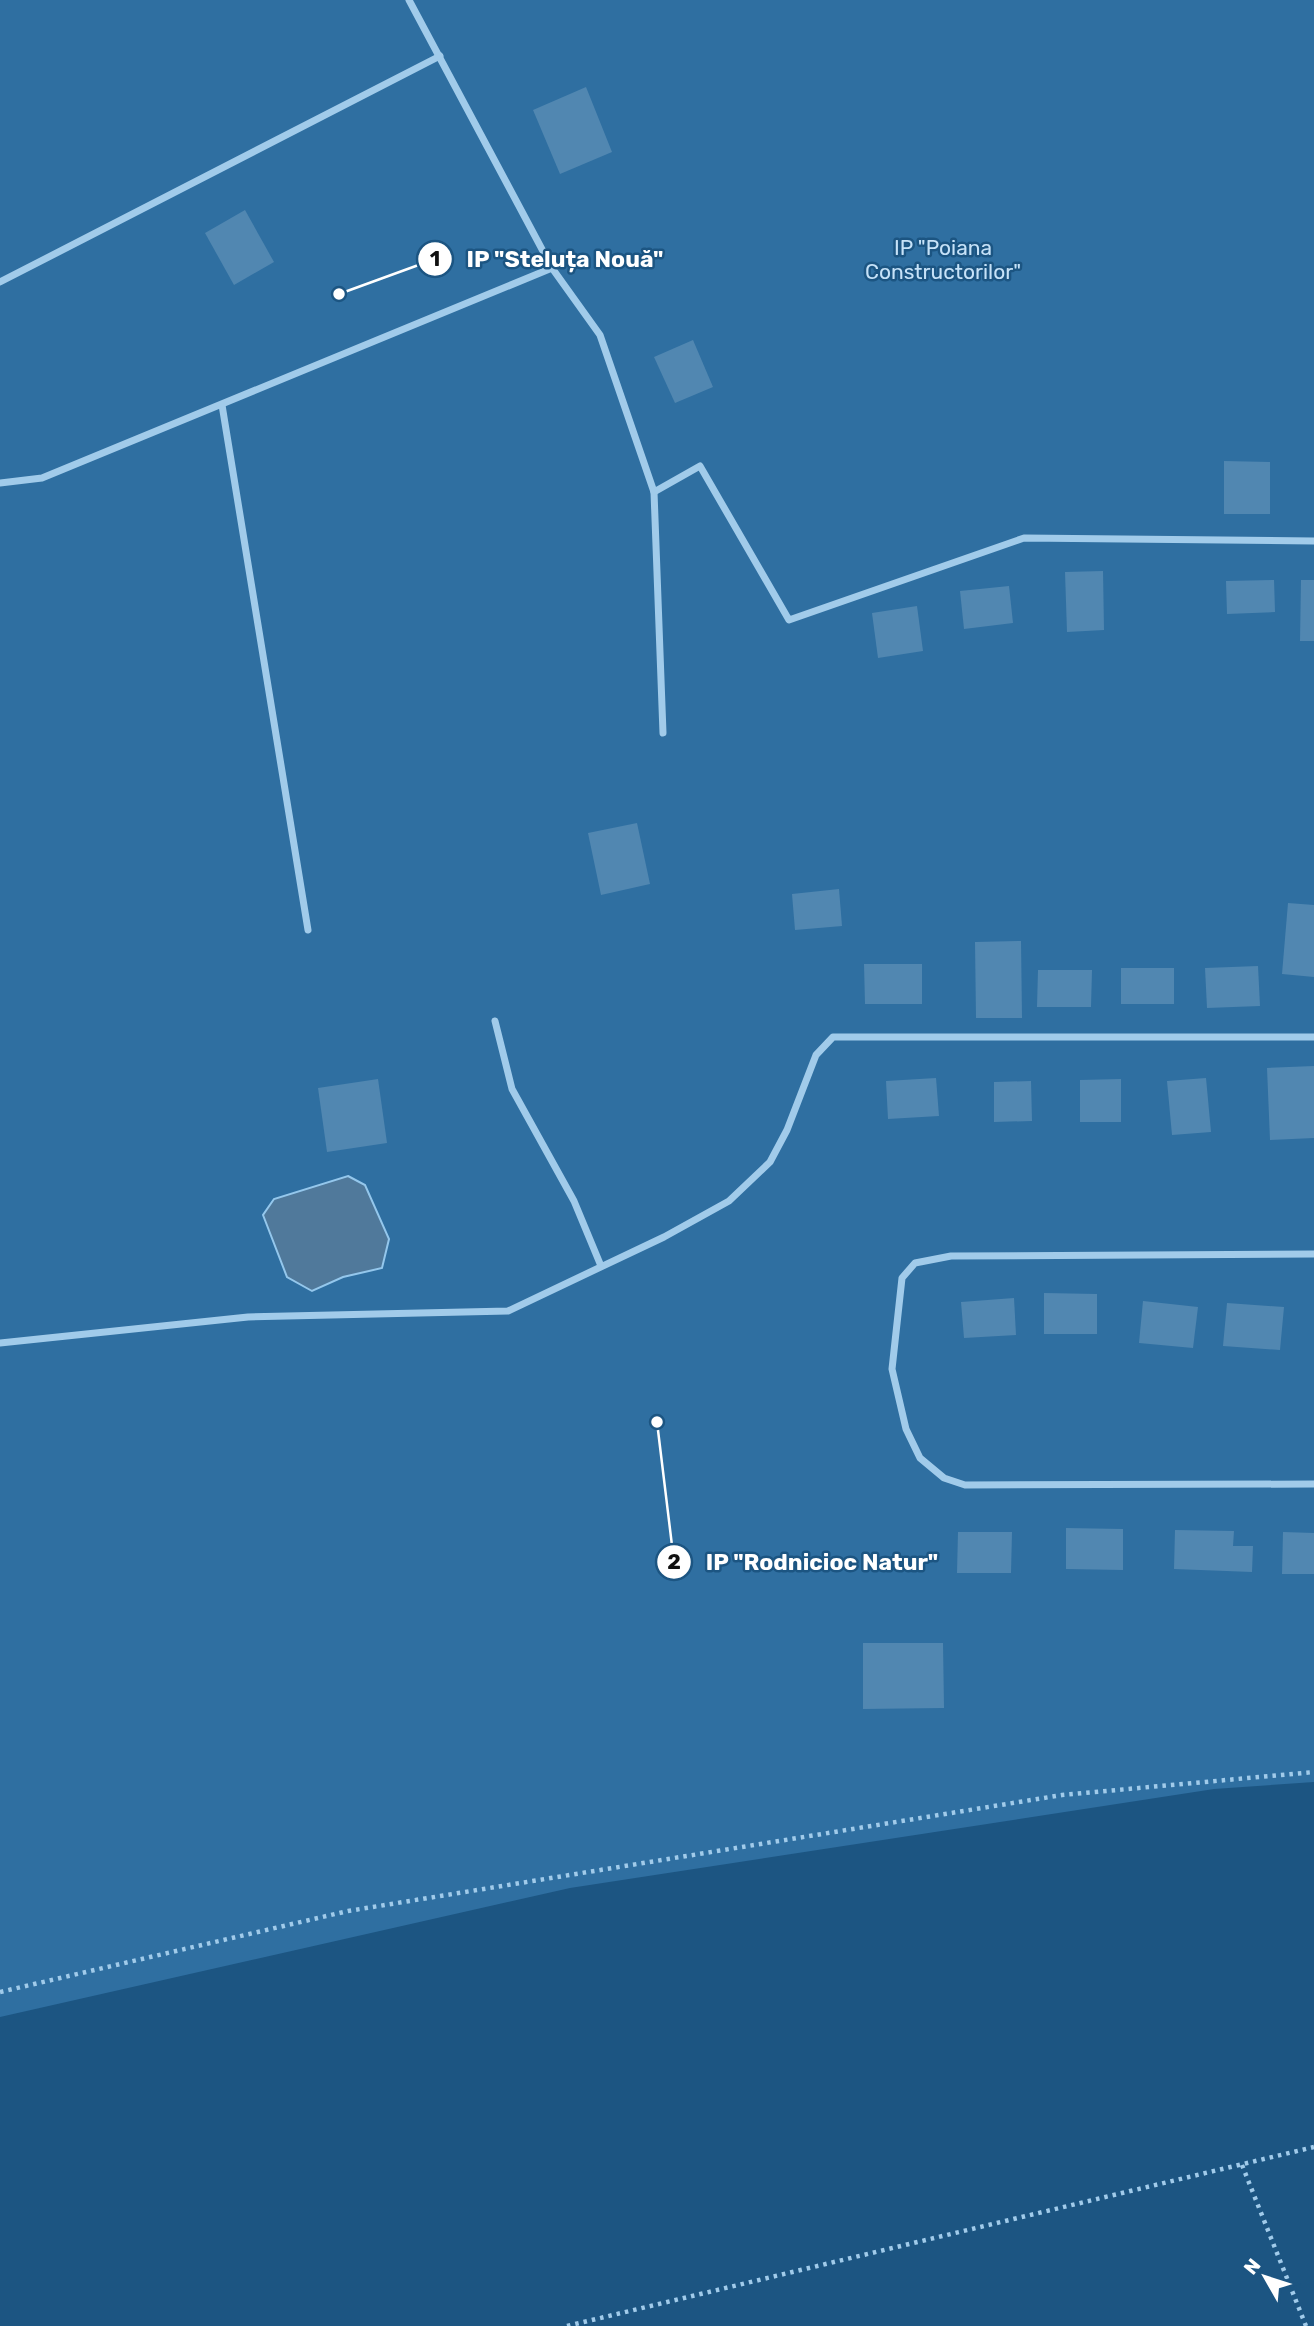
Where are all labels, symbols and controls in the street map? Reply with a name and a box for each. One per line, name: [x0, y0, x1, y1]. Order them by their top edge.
park label: IP "Poiana Constructorilor": [865, 235, 1021, 284]
callout: IP "Steluța Nouă": [418, 237, 678, 281]
text: IP "Steluța Nouă": [467, 245, 663, 273]
text: 1: [430, 246, 440, 271]
callout: IP "Rodnicioc Natur": [657, 1540, 953, 1584]
text: IP "Rodnicioc Natur": [706, 1548, 938, 1576]
text: 2: [667, 1549, 681, 1574]
north arrow: [1230, 2242, 1300, 2312]
text: N: [1239, 2254, 1265, 2279]

